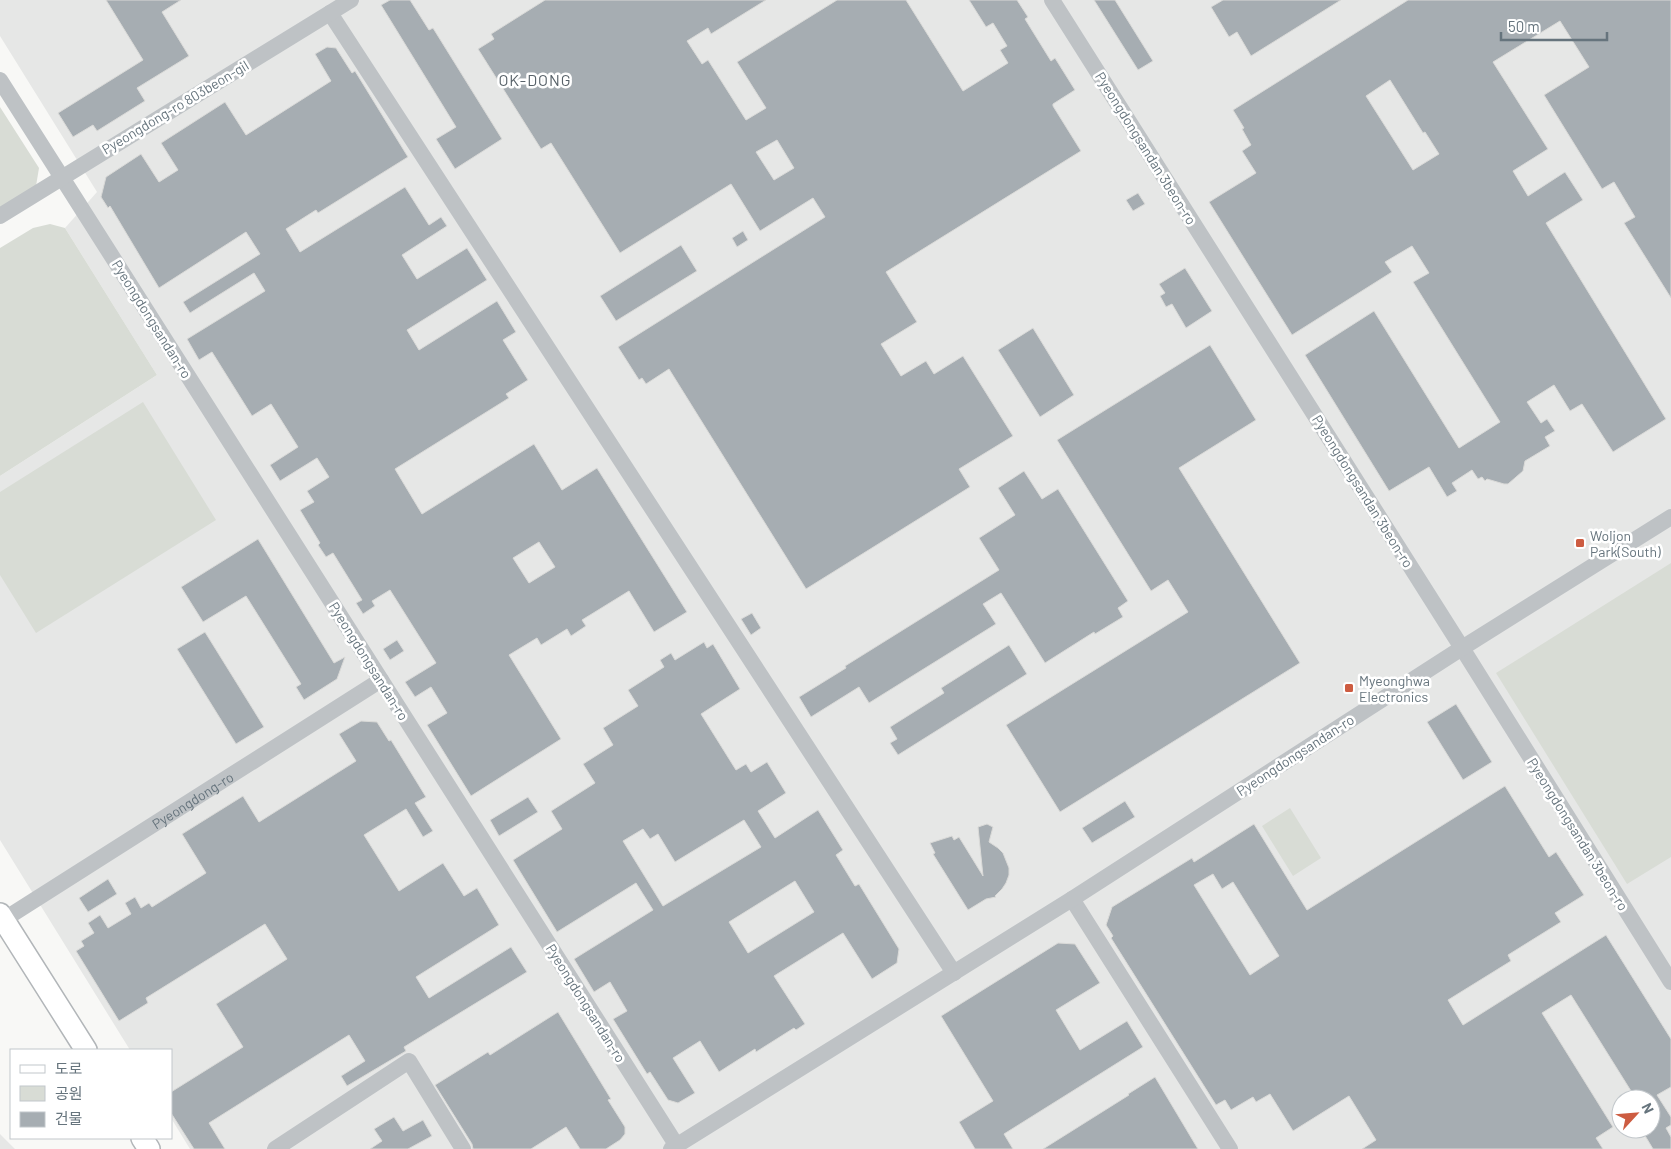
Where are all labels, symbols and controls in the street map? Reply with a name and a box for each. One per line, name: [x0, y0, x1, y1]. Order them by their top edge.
scale bar: [1501, 10, 1607, 42]
text: 50 m: [1508, 17, 1540, 35]
street label: Pyeongdong-ro 803beon-gil: [99, 56, 251, 158]
street label: Pyeongdongsandan 3beon-ro: [1092, 69, 1200, 227]
district label: OK-DONG: [498, 70, 572, 89]
street label: Pyeongdongsandan-ro: [109, 257, 195, 381]
street label: Pyeongdongsandan 3beon-ro: [1309, 412, 1417, 570]
place label: Woljon Park(South): [1590, 527, 1661, 560]
marker: Woljon Park(South): [1574, 537, 1586, 549]
street label: Pyeongdongsandan-ro: [326, 599, 412, 723]
place label: Myeonghwa Electronics: [1359, 672, 1430, 705]
marker: Myeonghwa Electronics: [1343, 682, 1355, 694]
street label: Pyeongdongsandan-ro: [1233, 711, 1357, 799]
street label: Pyeongdongsandan 3beon-ro: [1524, 755, 1632, 913]
street label: Pyeongdong-ro: [149, 768, 236, 832]
street label: Pyeongdongsandan-ro: [543, 941, 629, 1065]
legend: [10, 1049, 172, 1139]
text: 도로: [55, 1059, 83, 1077]
text: 공원: [55, 1084, 83, 1102]
north arrow: [1611, 1089, 1661, 1139]
text: N: [1638, 1100, 1658, 1116]
text: 건물: [55, 1109, 83, 1127]

